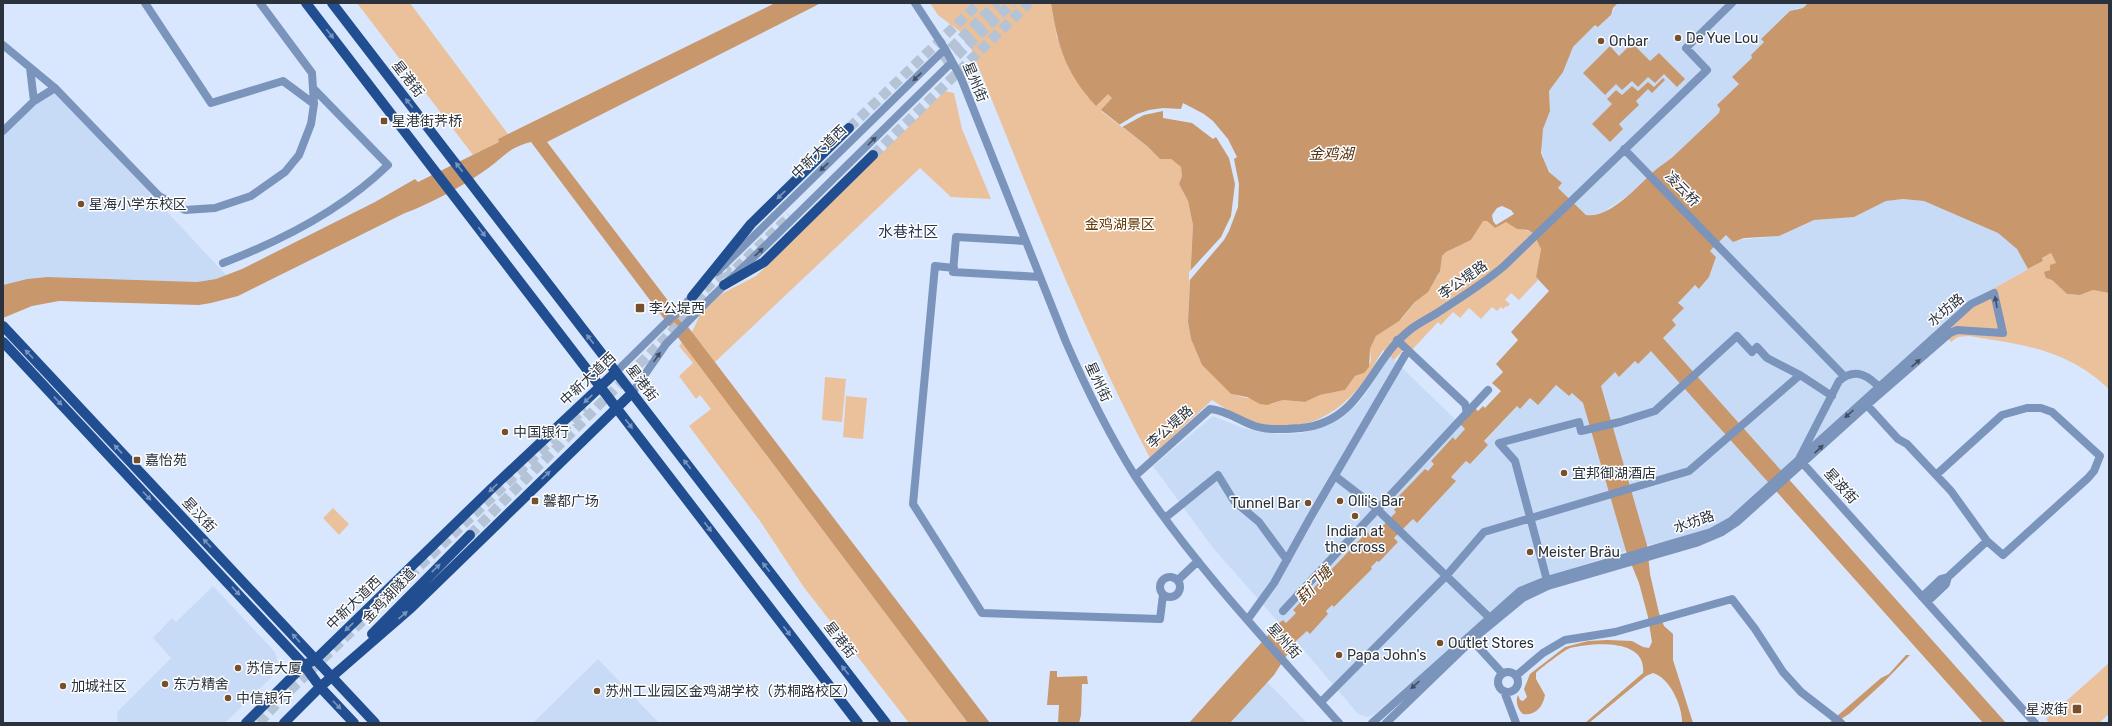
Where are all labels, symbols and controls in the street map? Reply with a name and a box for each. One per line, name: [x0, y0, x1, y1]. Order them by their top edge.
one-way arrow: [326, 28, 334, 39]
place label: De Yue Lou: [1686, 30, 1759, 47]
place label: Onbar: [1609, 33, 1649, 50]
marker: De Yue Lou: [1673, 33, 1683, 43]
marker: Onbar: [1596, 36, 1606, 46]
street label: 星港街: [388, 57, 428, 101]
street label: 星州街: [959, 59, 991, 105]
one-way arrow: [912, 72, 922, 81]
one-way arrow: [405, 98, 414, 109]
place label: 星港街荠桥: [392, 113, 462, 130]
marker: 星港街荠桥: [379, 116, 389, 126]
street label: 中新大道西: [788, 122, 850, 182]
one-way arrow: [867, 136, 877, 146]
water label: 金鸡湖: [1308, 145, 1355, 163]
one-way arrow: [454, 162, 463, 173]
one-way arrow: [819, 162, 829, 172]
street label: 凌云桥: [1661, 168, 1703, 210]
one-way arrow: [776, 190, 786, 200]
place label: 星海小学东校区: [89, 196, 187, 213]
marker: 星海小学东校区: [76, 199, 86, 209]
park label: 金鸡湖景区: [1085, 216, 1155, 233]
district label: 水巷社区: [878, 223, 938, 241]
one-way arrow: [478, 226, 487, 237]
one-way arrow: [754, 247, 764, 257]
street label: 李公堤路: [1435, 257, 1491, 303]
street label: 水坊路: [1924, 290, 1968, 330]
one-way arrow: [1993, 296, 1999, 309]
place label: 李公堤西: [649, 300, 705, 317]
marker: 李公堤西: [634, 302, 646, 314]
one-way arrow: [586, 333, 595, 344]
one-way arrow: [25, 349, 34, 358]
street label: 中新大道西: [557, 349, 619, 409]
one-way arrow: [653, 351, 661, 362]
street label: 星州街: [1081, 359, 1115, 405]
one-way arrow: [1911, 359, 1921, 368]
street label: 星港街: [623, 361, 661, 405]
one-way arrow: [583, 394, 593, 403]
one-way arrow: [54, 396, 63, 406]
street label: 李公堤路: [1144, 402, 1196, 452]
one-way arrow: [1844, 409, 1854, 419]
one-way arrow: [625, 419, 633, 430]
place label: 中国银行: [513, 424, 569, 441]
marker: 中国银行: [500, 427, 510, 437]
one-way arrow: [114, 444, 123, 453]
one-way arrow: [1814, 445, 1823, 454]
place label: 嘉怡苑: [145, 452, 187, 469]
marker: 嘉怡苑: [132, 455, 142, 465]
one-way arrow: [683, 459, 691, 469]
place label: 宜邦御湖酒店: [1572, 465, 1656, 482]
street label: 星波街: [1821, 465, 1861, 507]
marker: 宜邦御湖酒店: [1559, 468, 1569, 478]
one-way arrow: [541, 470, 551, 480]
one-way arrow: [488, 483, 498, 493]
one-way arrow: [142, 491, 152, 501]
place label: 馨都广场: [543, 493, 599, 510]
place label: Olli's Bar: [1348, 493, 1404, 510]
street label: 星汉街: [178, 494, 220, 536]
place label: Tunnel Bar: [1231, 495, 1301, 512]
marker: 馨都广场: [530, 496, 540, 506]
marker: Olli's Bar: [1335, 496, 1345, 506]
marker: Tunnel Bar: [1303, 498, 1313, 508]
street label: 水坊路: [1671, 507, 1717, 537]
marker: Indian at the cross: [1350, 511, 1360, 521]
one-way arrow: [704, 522, 712, 533]
place label: Indian at the cross: [1325, 523, 1385, 556]
one-way arrow: [203, 539, 212, 548]
place label: Meister Bräu: [1538, 544, 1620, 561]
marker: Meister Bräu: [1525, 547, 1535, 557]
water label: 葑门塘: [1292, 560, 1338, 608]
one-way arrow: [762, 561, 770, 572]
one-way arrow: [431, 563, 441, 573]
street label: 金鸡湖隧道: [359, 565, 419, 627]
street label: 中新大道西: [323, 573, 385, 633]
one-way arrow: [231, 586, 240, 596]
one-way arrow: [398, 610, 408, 619]
street label: 星港街: [820, 618, 860, 662]
street label: 星州街: [1264, 620, 1304, 662]
one-way arrow: [344, 622, 354, 632]
one-way arrow: [783, 625, 791, 636]
one-way arrow: [291, 633, 301, 643]
place label: Outlet Stores: [1448, 635, 1534, 652]
marker: Outlet Stores: [1435, 638, 1445, 648]
place label: Papa John's: [1347, 647, 1426, 664]
marker: Papa John's: [1334, 650, 1344, 660]
place label: 苏信大厦: [246, 660, 302, 677]
marker: 苏信大厦: [233, 663, 243, 673]
one-way arrow: [841, 664, 850, 675]
place label: 东方精舍: [173, 676, 229, 693]
place label: 加城社区: [71, 678, 127, 695]
marker: 东方精舍: [160, 679, 170, 689]
one-way arrow: [1410, 680, 1420, 689]
marker: 加城社区: [58, 681, 68, 691]
place label: 苏州工业园区金鸡湖学校（苏桐路校区）: [605, 683, 857, 700]
marker: 苏州工业园区金鸡湖学校（苏桐路校区）: [592, 686, 602, 696]
place label: 中信银行: [236, 690, 292, 707]
marker: 中信银行: [223, 693, 233, 703]
one-way arrow: [332, 700, 342, 710]
place label: 星波街: [2026, 701, 2068, 718]
marker: 星波街: [2071, 703, 2083, 715]

